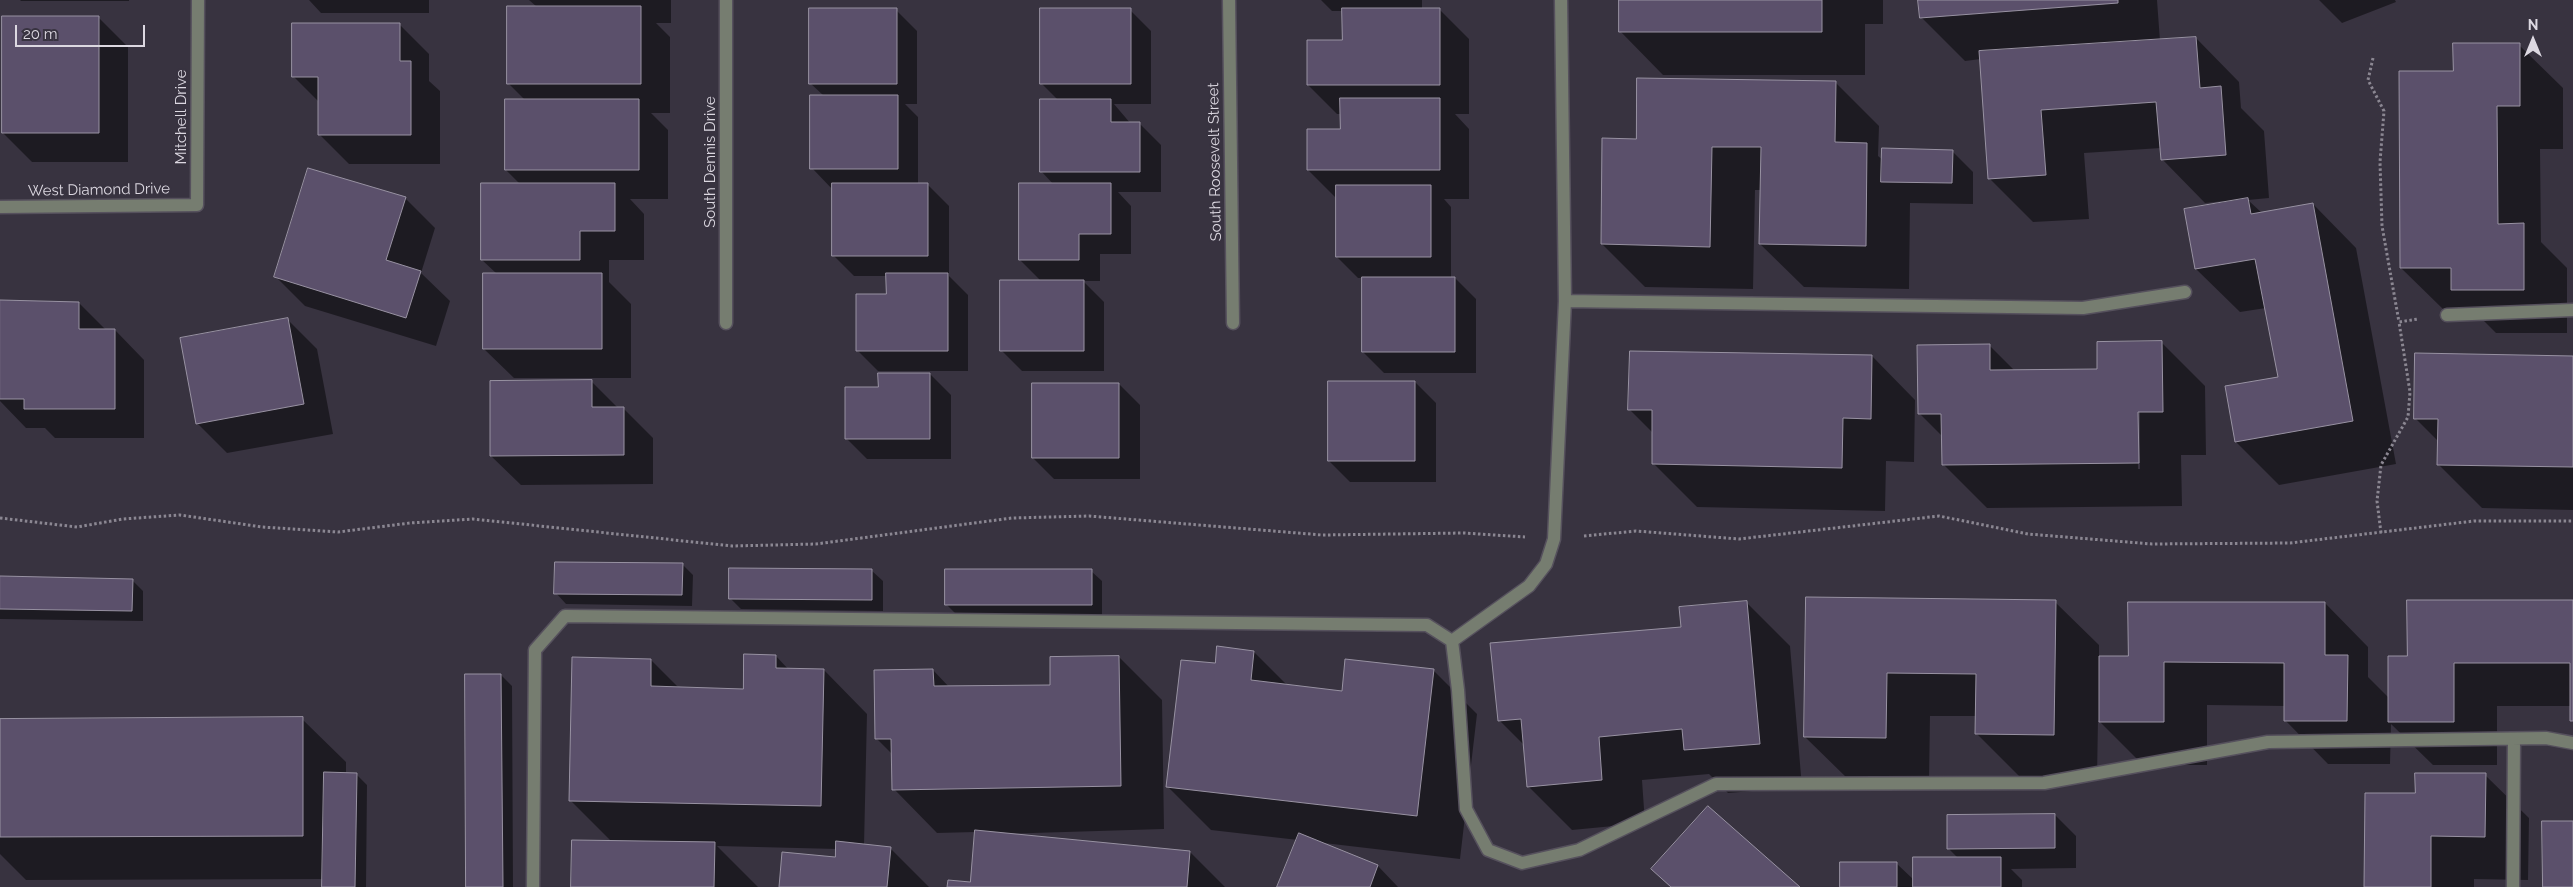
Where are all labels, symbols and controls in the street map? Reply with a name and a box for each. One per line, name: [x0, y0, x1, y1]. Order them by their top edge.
scale bar: [18, 15, 148, 47]
north arrow: [2508, 15, 2558, 65]
text: N: [2528, 17, 2538, 33]
text: 20 m: [23, 25, 58, 43]
street label: Mitchell Drive: [172, 70, 190, 164]
street label: South Roosevelt Street: [1205, 82, 1225, 242]
street label: South Dennis Drive: [701, 96, 719, 228]
street label: West Diamond Drive: [28, 180, 170, 200]

